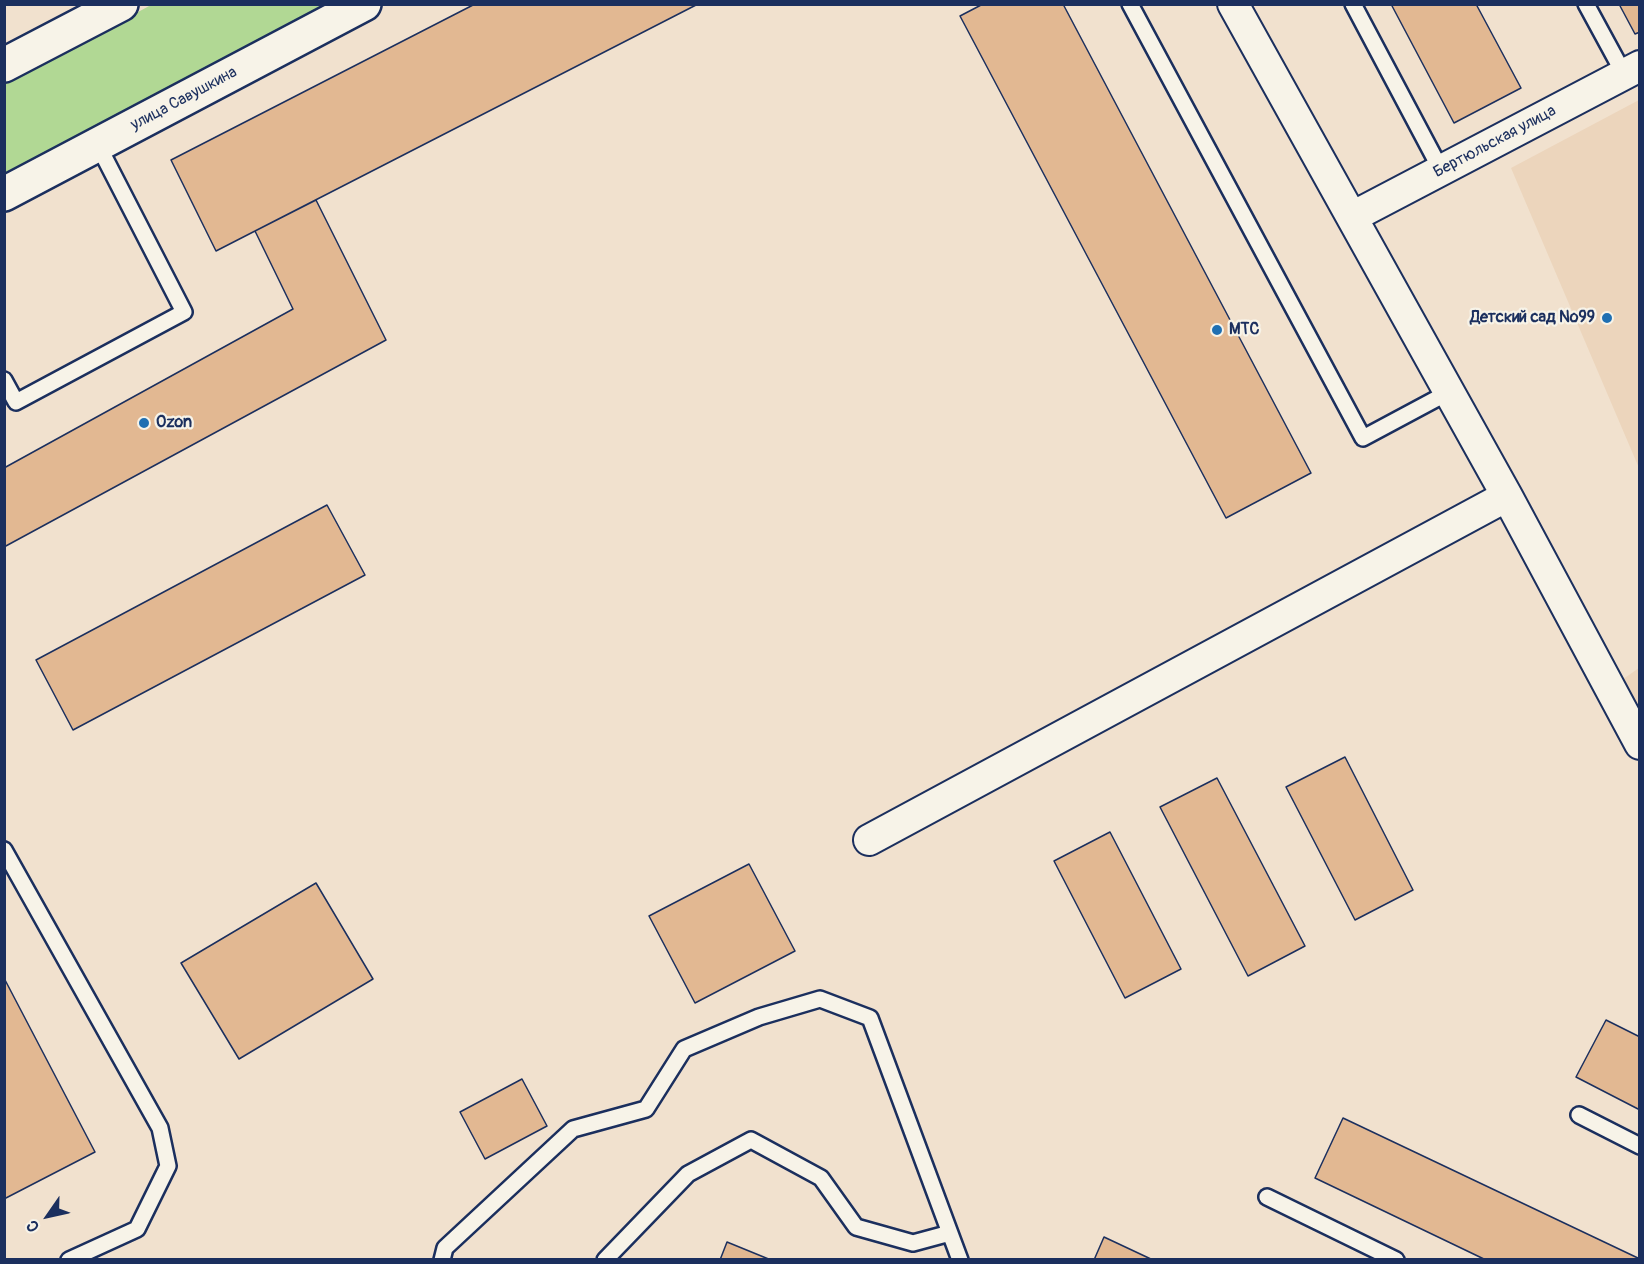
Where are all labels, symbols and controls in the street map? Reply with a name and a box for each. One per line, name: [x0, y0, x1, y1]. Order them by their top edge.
street label: улица Савушкина: [128, 63, 240, 135]
street label: Бертюльская улица: [1430, 102, 1560, 182]
place label: Детский сад №99: [1470, 308, 1595, 328]
marker: Детский сад №99: [1600, 311, 1614, 325]
place label: МТС: [1229, 320, 1259, 340]
marker: МТС: [1210, 323, 1224, 337]
place label: Ozon: [156, 413, 192, 433]
marker: Ozon: [137, 416, 151, 430]
north arrow: [18, 1186, 78, 1246]
text: С: [22, 1216, 44, 1236]

